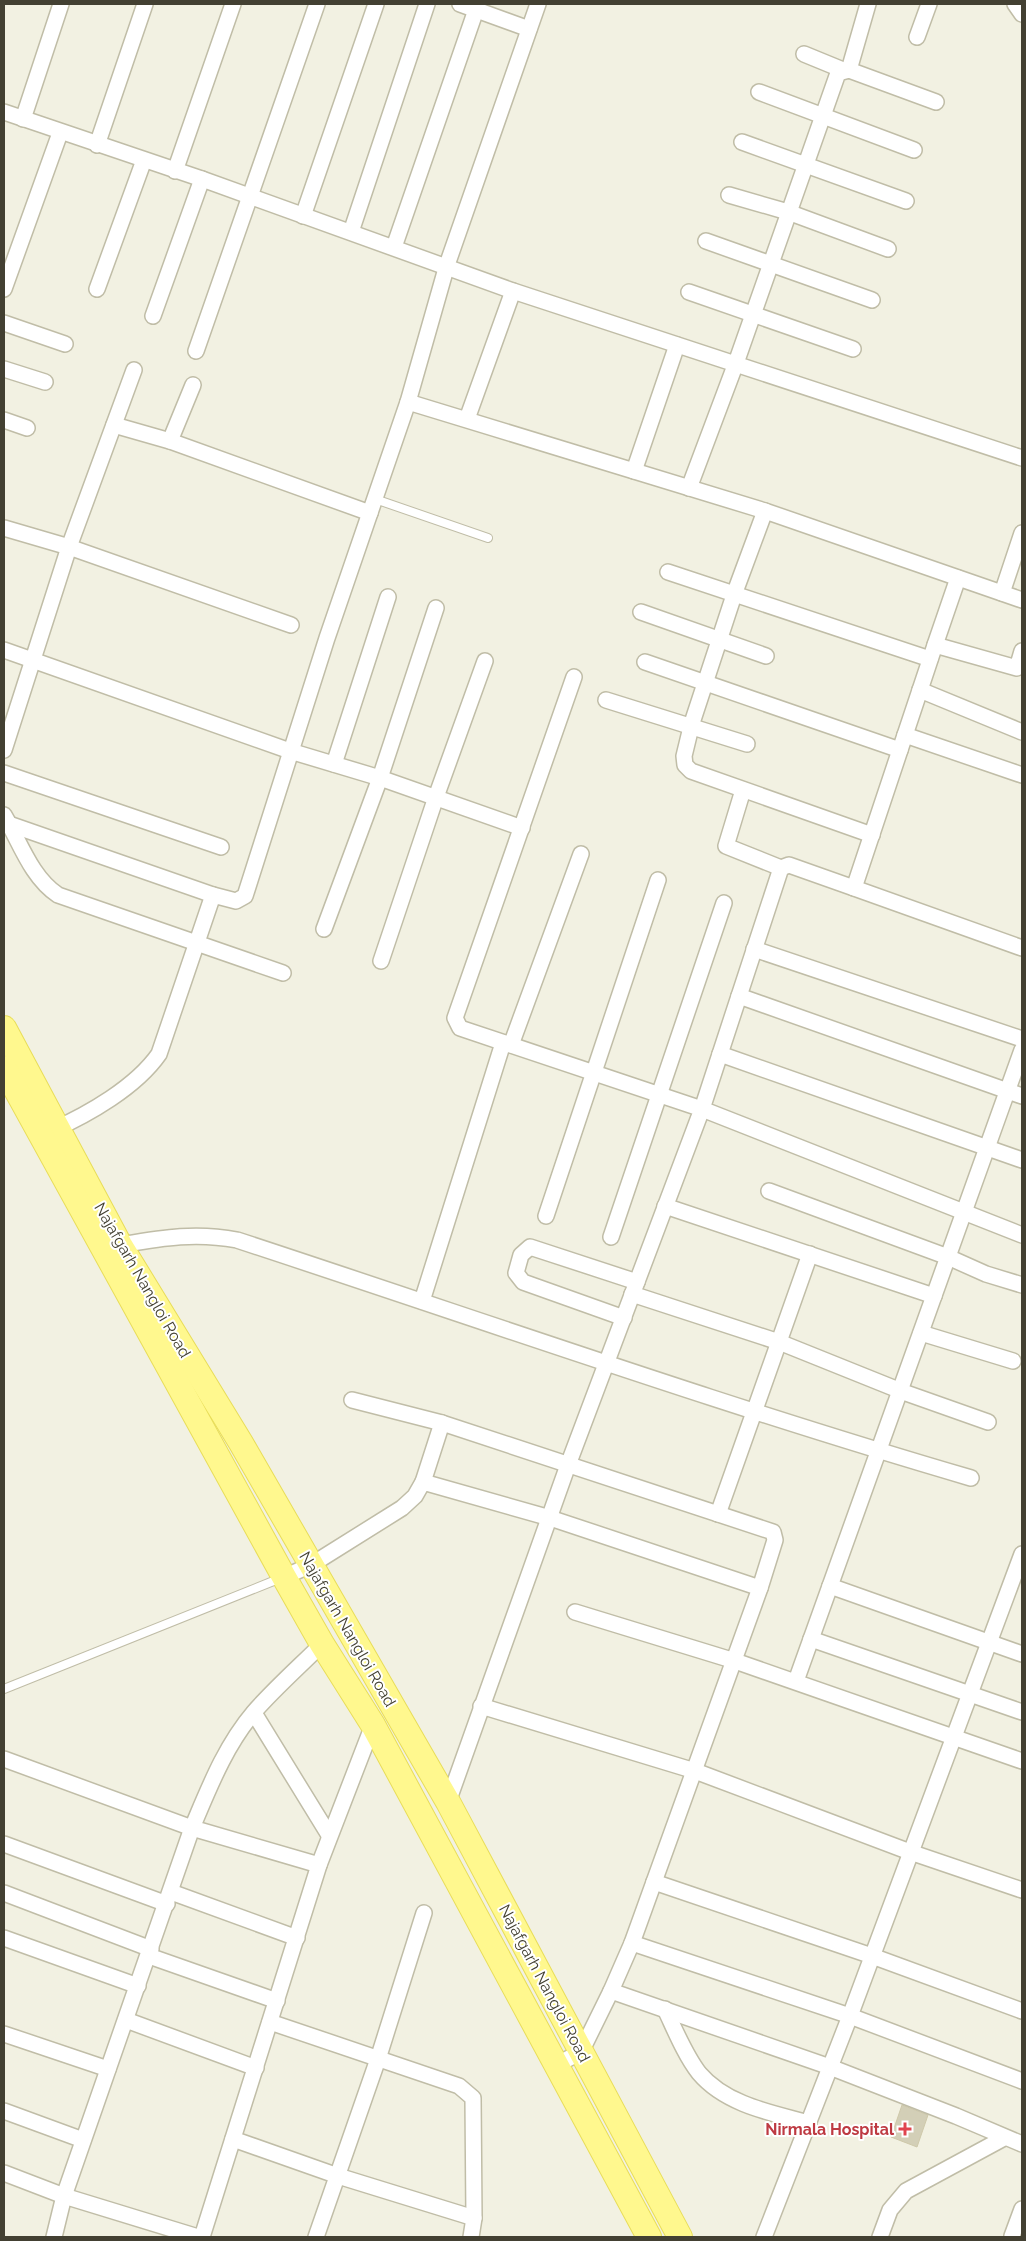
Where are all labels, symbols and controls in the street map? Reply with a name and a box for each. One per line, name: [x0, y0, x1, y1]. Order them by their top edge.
street label: Najafgarh Nangloi Road: [90, 1199, 195, 1361]
street label: Najafgarh Nangloi Road: [295, 1548, 400, 1710]
street label: Najafgarh Nangloi Road: [495, 1901, 594, 2065]
place label: Nirmala Hospital: [765, 2120, 895, 2139]
marker: Nirmala Hospital: [898, 2122, 912, 2136]

